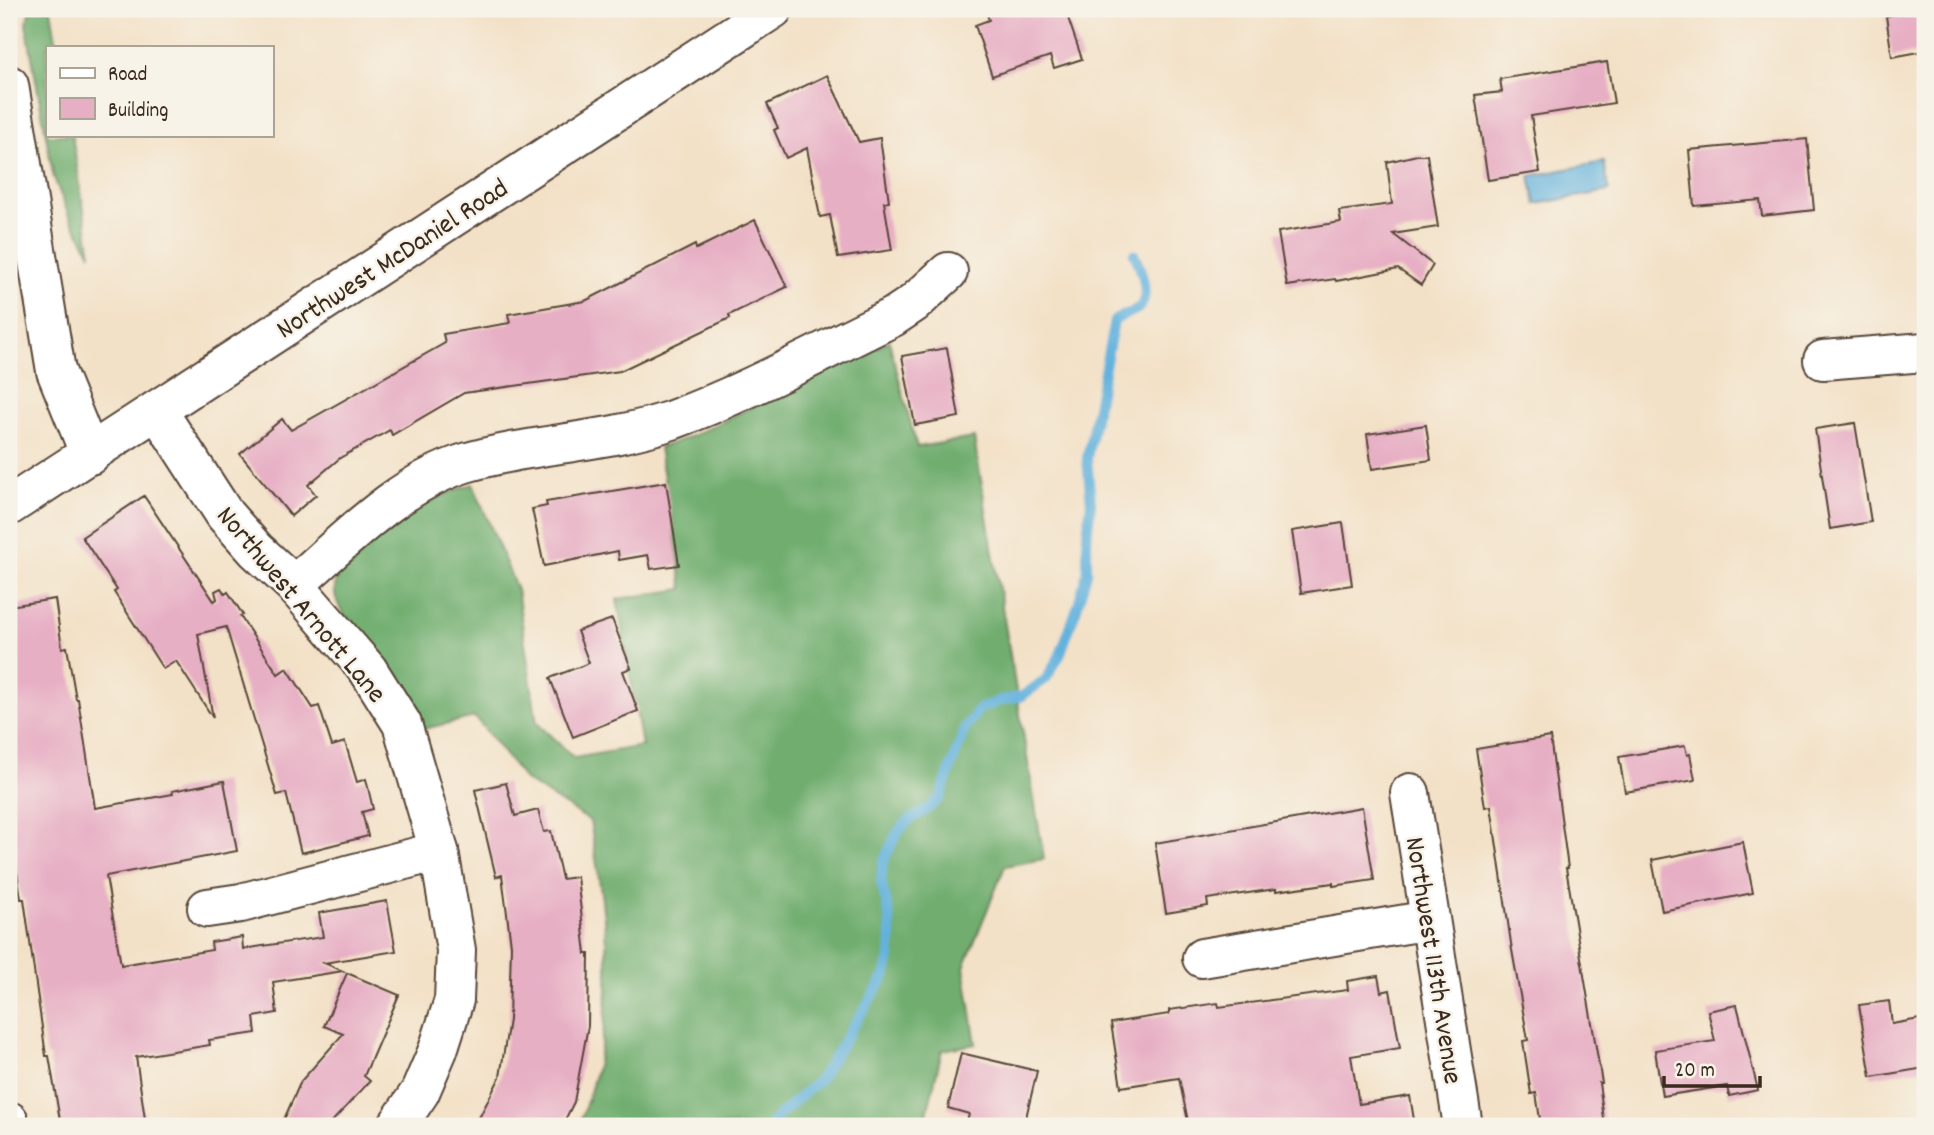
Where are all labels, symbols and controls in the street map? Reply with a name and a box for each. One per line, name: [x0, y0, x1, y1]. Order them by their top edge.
legend: [46, 46, 273, 136]
text: Road: [108, 61, 147, 91]
text: Building: [108, 97, 168, 127]
street label: Northwest McDaniel Road: [270, 171, 518, 351]
street label: Northwest Arnott Lane: [205, 499, 394, 714]
street label: Northwest 113th Avenue: [1392, 834, 1470, 1087]
scale bar: [1664, 1044, 1761, 1088]
text: 20 m: [1675, 1057, 1715, 1087]

